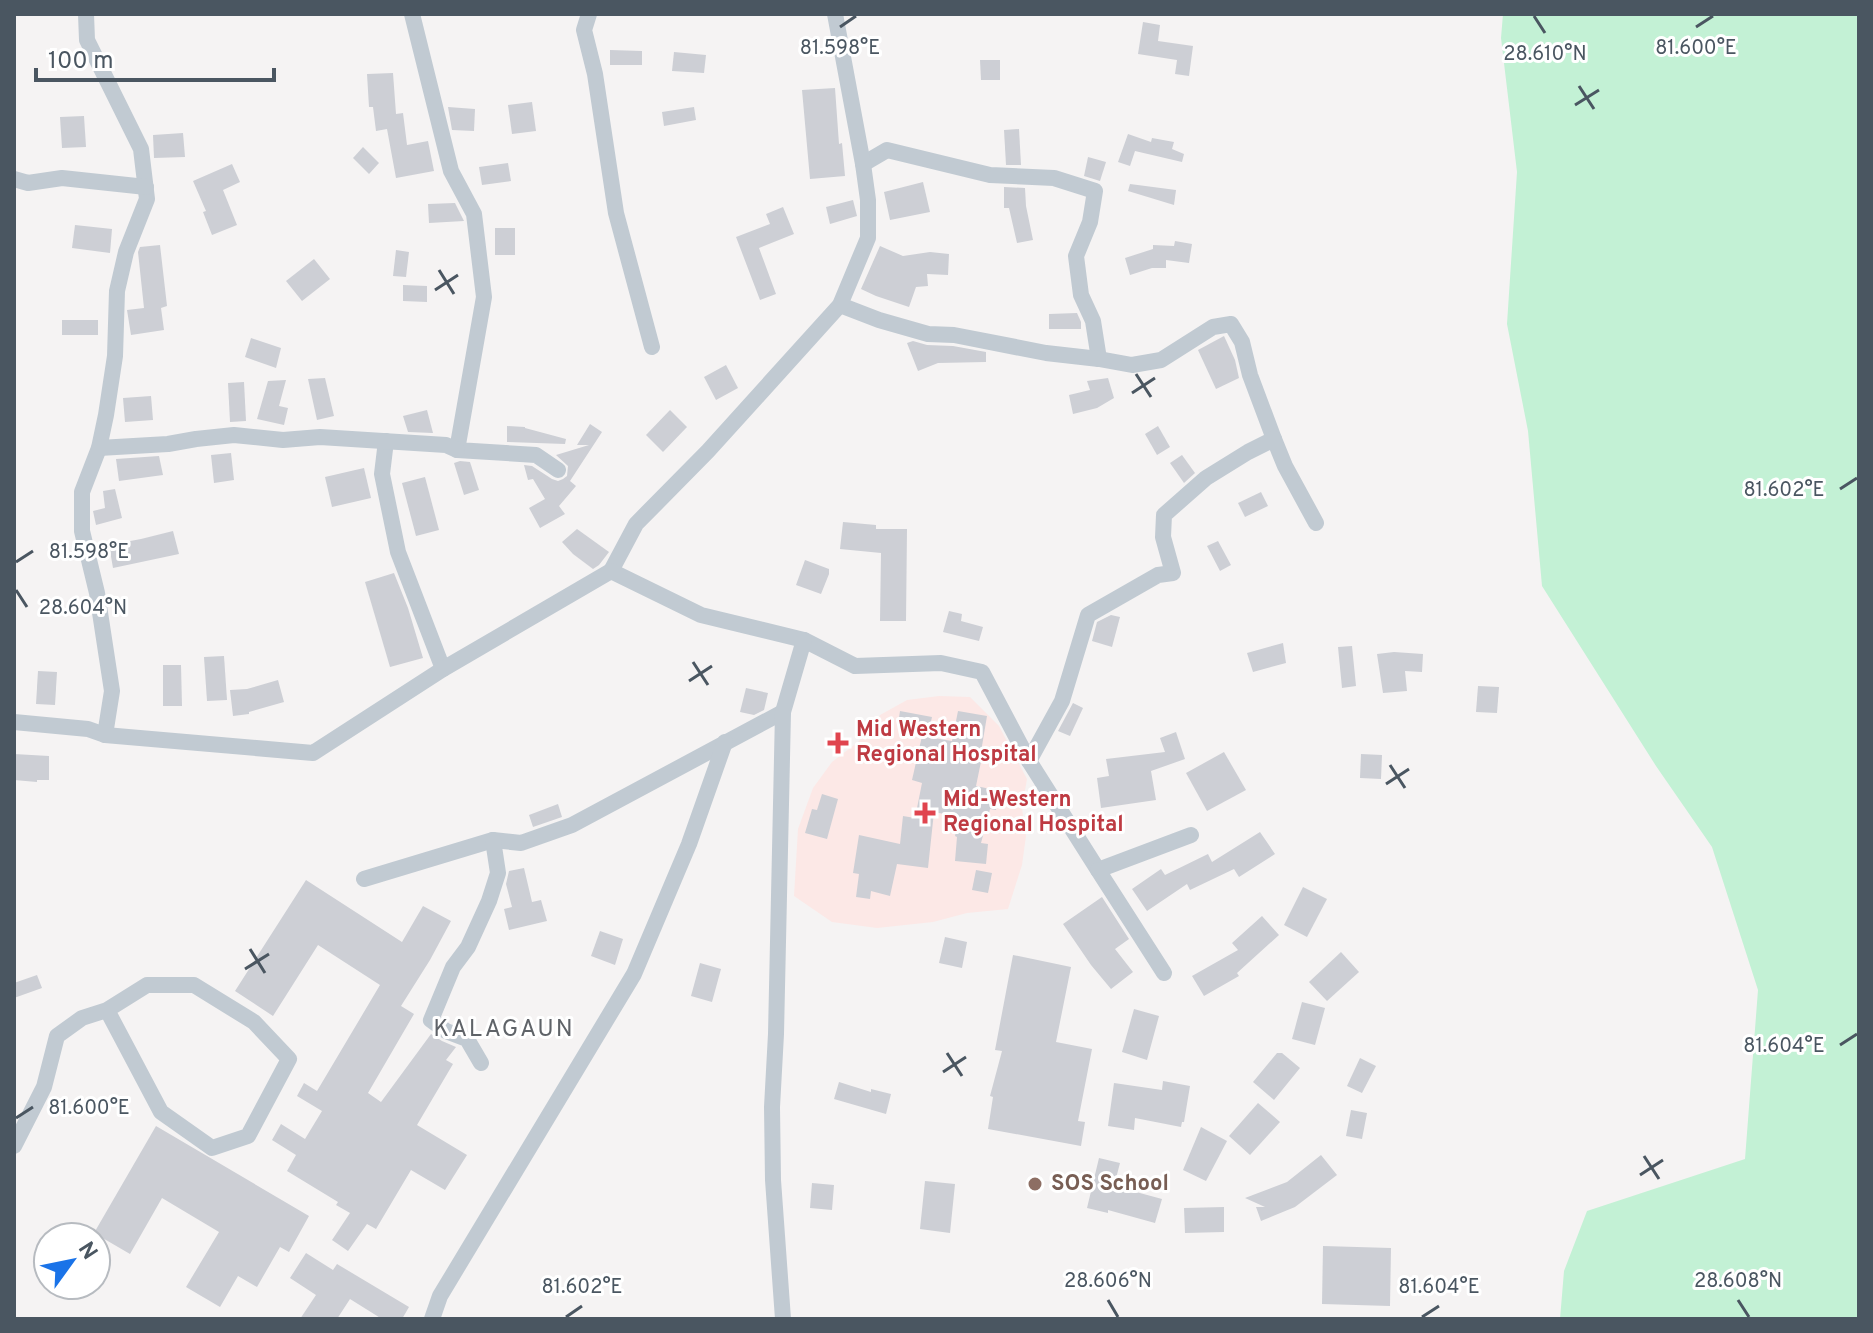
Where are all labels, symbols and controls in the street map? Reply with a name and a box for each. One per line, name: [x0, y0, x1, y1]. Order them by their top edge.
scale bar: [36, 32, 274, 82]
text: 81.598°E: [800, 36, 880, 62]
text: 81.600°E: [1655, 36, 1737, 62]
text: 28.610°N: [1503, 42, 1587, 68]
text: 100 m: [48, 47, 114, 77]
text: 81.602°E: [1743, 478, 1825, 504]
text: 81.598°E: [49, 540, 129, 566]
text: 28.604°N: [39, 596, 127, 622]
place label: Mid Western Regional Hospital: [856, 717, 1037, 769]
marker: Mid Western Regional Hospital: [827, 732, 849, 754]
place label: Mid-Western Regional Hospital: [943, 787, 1124, 839]
marker: Mid-Western Regional Hospital: [914, 802, 936, 824]
district label: KALAGAUN: [433, 1015, 575, 1045]
text: 81.604°E: [1743, 1034, 1825, 1060]
text: 81.600°E: [48, 1096, 130, 1122]
place label: SOS School: [1051, 1171, 1169, 1198]
marker: SOS School: [1026, 1175, 1044, 1193]
north arrow: [32, 1221, 112, 1301]
text: N: [71, 1237, 102, 1265]
text: 28.606°N: [1064, 1269, 1152, 1295]
text: 28.608°N: [1694, 1269, 1782, 1295]
text: 81.602°E: [541, 1275, 623, 1301]
text: 81.604°E: [1398, 1275, 1480, 1301]

